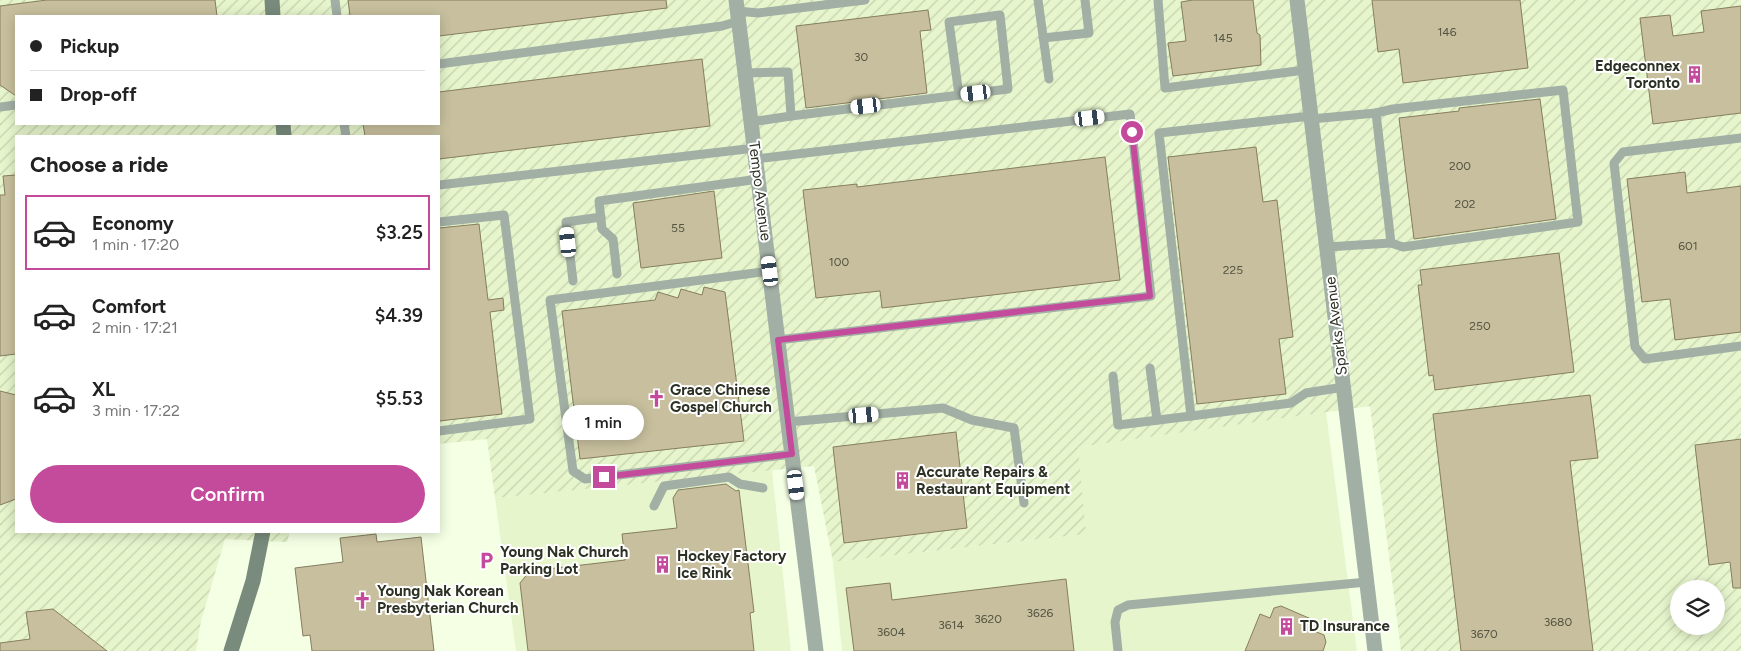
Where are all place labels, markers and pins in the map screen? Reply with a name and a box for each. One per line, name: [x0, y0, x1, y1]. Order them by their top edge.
place label: Edgeconnex Toronto: [1595, 57, 1680, 92]
building icon: Edgeconnex Toronto: [1684, 65, 1704, 85]
place label: Grace Chinese Gospel Church: [670, 381, 772, 416]
church icon: Grace Chinese Gospel Church: [646, 389, 666, 409]
place label: Accurate Repairs & Restaurant Equipment: [916, 463, 1070, 498]
building icon: Accurate Repairs & Restaurant Equipment: [892, 471, 912, 491]
place label: Young Nak Church Parking Lot: [500, 543, 628, 578]
place label: Hockey Factory Ice Rink: [677, 547, 787, 582]
parking icon: Young Nak Church Parking Lot: [476, 551, 496, 571]
building icon: Hockey Factory Ice Rink: [653, 555, 673, 575]
place label: Young Nak Korean Presbyterian Church: [377, 582, 519, 617]
church icon: Young Nak Korean Presbyterian Church: [353, 590, 373, 610]
building icon: TD Insurance: [1276, 616, 1296, 636]
place label: TD Insurance: [1300, 617, 1391, 635]

